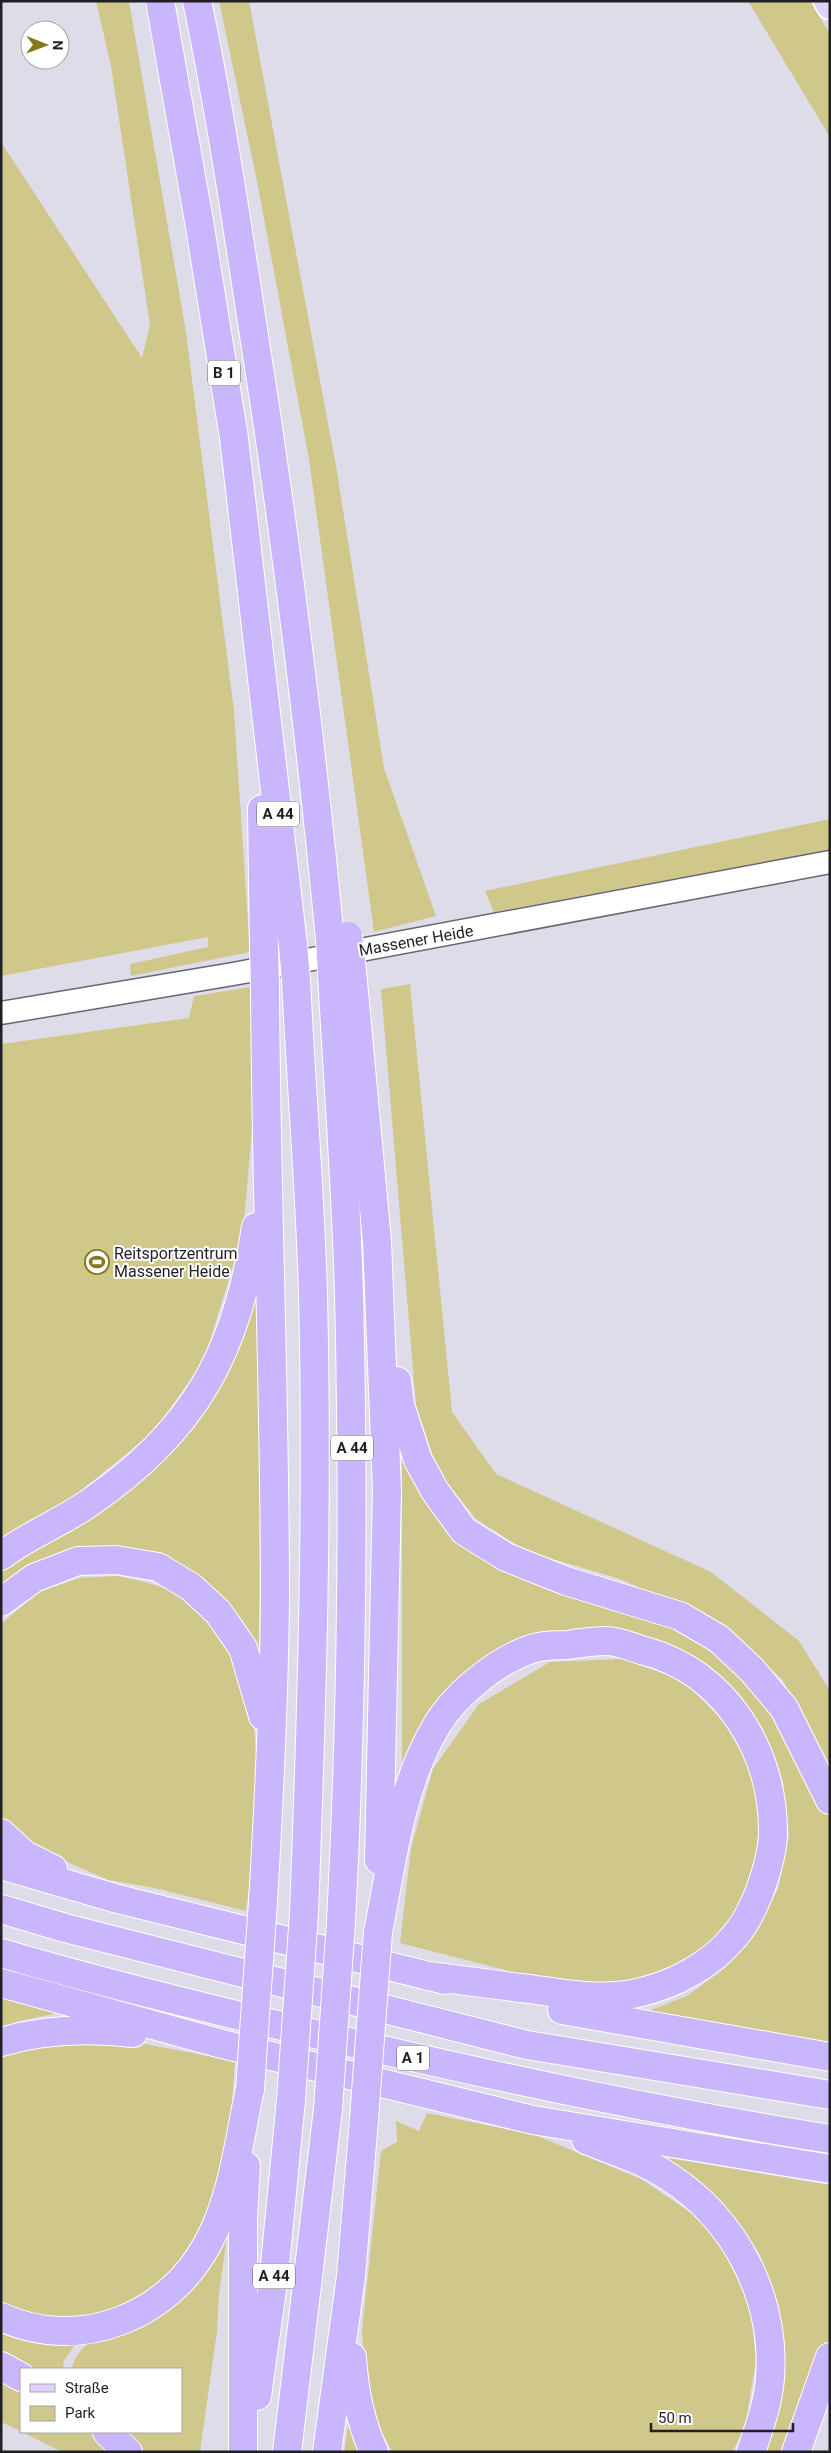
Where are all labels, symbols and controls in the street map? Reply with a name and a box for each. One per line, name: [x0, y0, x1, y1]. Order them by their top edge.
north arrow: [20, 20, 70, 70]
text: N: [50, 40, 66, 50]
road number: B 1: [208, 360, 240, 386]
road number: A 44: [257, 802, 299, 826]
street label: Massener Heide: [357, 921, 475, 960]
place label: Reitsportzentrum Massener Heide: [114, 1244, 238, 1281]
sports icon: Reitsportzentrum Massener Heide: [84, 1249, 110, 1275]
road number: A 44: [331, 1436, 373, 1460]
road number: A 1: [397, 2046, 429, 2070]
road number: A 44: [253, 2264, 295, 2288]
legend: [20, 2368, 182, 2433]
text: Straße: [65, 2379, 109, 2397]
scale bar: [651, 2400, 794, 2432]
text: Park: [65, 2404, 96, 2422]
text: 50 m: [658, 2409, 692, 2427]

